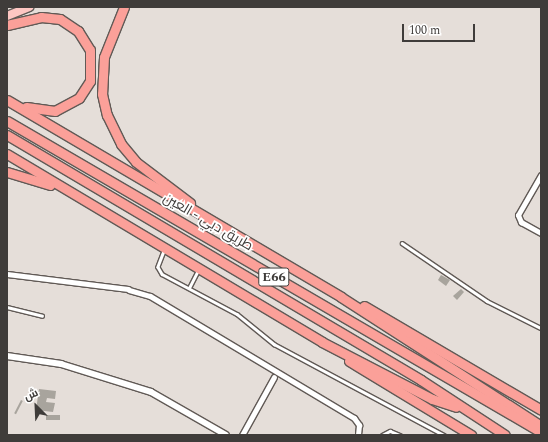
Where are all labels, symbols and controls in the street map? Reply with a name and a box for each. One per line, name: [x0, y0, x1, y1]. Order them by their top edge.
scale bar: [404, 16, 477, 42]
text: 100 m: [409, 21, 440, 40]
street label: طريق دبي - العين: [160, 189, 256, 255]
road number: E66: [258, 266, 290, 288]
text: ش: [21, 384, 41, 405]
north arrow: [16, 386, 56, 426]

